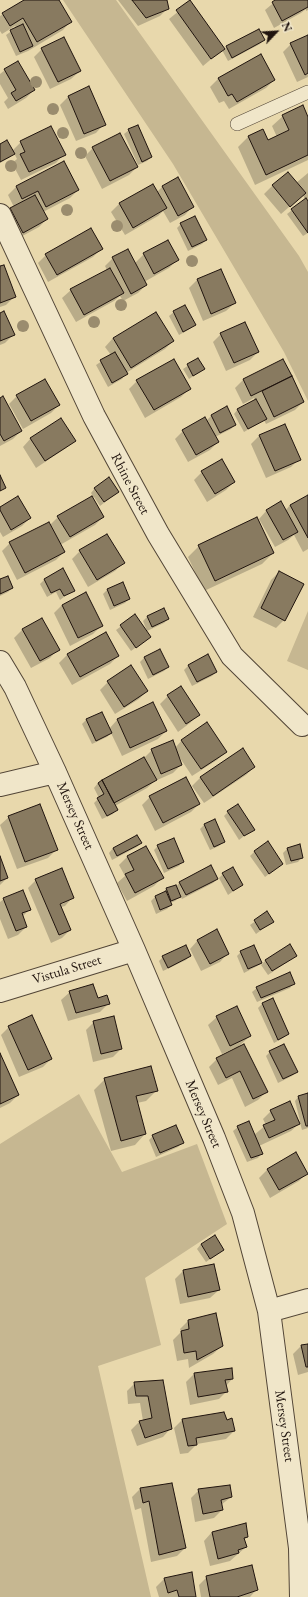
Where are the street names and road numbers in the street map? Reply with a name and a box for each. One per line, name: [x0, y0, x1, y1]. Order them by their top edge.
street label: Rhine Street: [107, 450, 153, 518]
street label: Mersey Street: [53, 780, 97, 852]
street label: Vistula Street: [30, 952, 104, 988]
street label: Mersey Street: [181, 1078, 225, 1150]
street label: Mersey Street: [271, 1389, 297, 1463]

